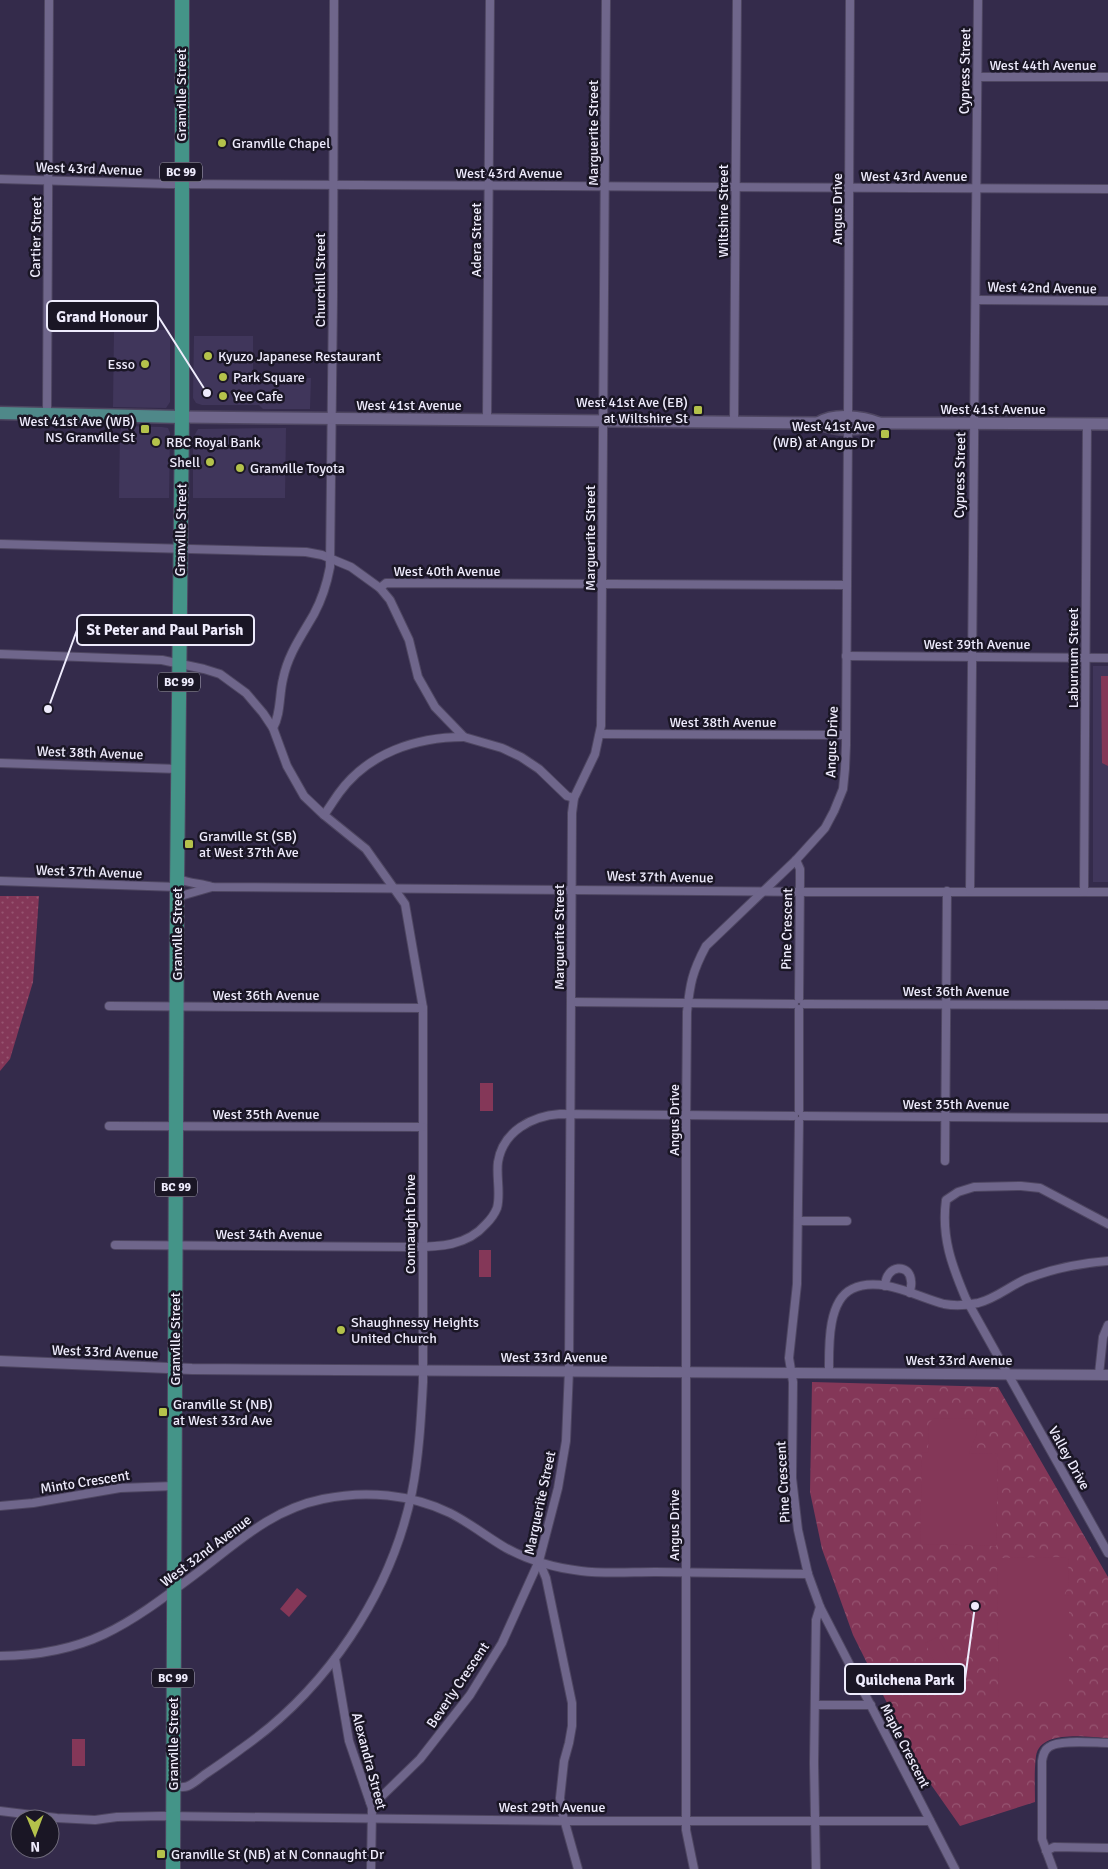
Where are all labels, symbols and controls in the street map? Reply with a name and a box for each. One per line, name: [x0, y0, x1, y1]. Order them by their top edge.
street label: Cypress Street: [956, 28, 974, 114]
street label: Granville Street: [173, 48, 190, 142]
street label: West 44th Avenue: [990, 57, 1096, 74]
street label: Marguerite Street: [585, 80, 602, 186]
place label: Granville Chapel: [232, 135, 330, 152]
marker: Granville Chapel: [216, 137, 228, 149]
street label: West 43rd Avenue: [35, 159, 143, 179]
road number: BC 99: [160, 162, 202, 182]
street label: Wiltshire Street: [715, 164, 732, 258]
street label: West 43rd Avenue: [456, 165, 562, 182]
street label: West 43rd Avenue: [861, 168, 967, 185]
street label: Angus Drive: [829, 173, 846, 245]
street label: Cartier Street: [27, 196, 45, 278]
street label: Adera Street: [468, 203, 485, 277]
street label: Churchill Street: [312, 233, 329, 327]
street label: West 42nd Avenue: [987, 279, 1097, 297]
callout: Grand Honour: [47, 301, 158, 331]
text: Grand Honour: [56, 308, 148, 326]
place label: Kyuzo Japanese Restaurant: [218, 348, 381, 365]
marker: Kyuzo Japanese Restaurant: [202, 350, 214, 362]
place label: Esso: [108, 356, 135, 373]
marker: Esso: [139, 358, 151, 370]
place label: Park Square: [233, 369, 305, 386]
marker: Park Square: [217, 371, 229, 383]
place label: Yee Cafe: [233, 388, 283, 405]
marker: Yee Cafe: [217, 390, 229, 402]
place label: West 41st Ave (EB) at Wiltshire St: [576, 394, 688, 427]
street label: West 41st Avenue: [356, 397, 462, 414]
street label: West 41st Avenue: [940, 401, 1046, 418]
marker: West 41st Ave (EB) at Wiltshire St: [692, 404, 704, 416]
place label: West 41st Ave (WB) NS Granville St: [19, 413, 135, 446]
place label: West 41st Ave (WB) at Angus Dr: [773, 418, 876, 451]
marker: West 41st Ave (WB) NS Granville St: [139, 423, 151, 435]
marker: West 41st Ave (WB) at Angus Dr: [879, 428, 891, 440]
street label: Cypress Street: [951, 432, 969, 518]
place label: RBC Royal Bank: [166, 434, 261, 451]
marker: RBC Royal Bank: [150, 436, 162, 448]
place label: Shell: [170, 454, 200, 471]
marker: Shell: [204, 456, 216, 468]
place label: Granville Toyota: [250, 460, 345, 477]
marker: Granville Toyota: [234, 462, 246, 474]
street label: Granville Street: [172, 483, 190, 577]
street label: Marguerite Street: [582, 485, 599, 591]
street label: West 40th Avenue: [394, 563, 500, 580]
street label: Laburnum Street: [1065, 608, 1082, 708]
callout: St Peter and Paul Parish: [77, 615, 254, 645]
text: St Peter and Paul Parish: [87, 621, 243, 639]
street label: West 39th Avenue: [924, 636, 1030, 653]
road number: BC 99: [158, 672, 200, 692]
street label: Angus Drive: [822, 706, 842, 778]
street label: West 38th Avenue: [670, 714, 776, 731]
street label: West 38th Avenue: [36, 743, 144, 763]
place label: Granville St (SB) at West 37th Ave: [199, 828, 299, 861]
marker: Granville St (SB) at West 37th Ave: [183, 838, 195, 850]
street label: West 37th Avenue: [35, 862, 143, 882]
street label: West 37th Avenue: [606, 868, 714, 886]
street label: Marguerite Street: [551, 884, 568, 990]
street label: Granville Street: [169, 887, 186, 981]
street label: Pine Crescent: [778, 888, 796, 970]
street label: West 36th Avenue: [903, 983, 1009, 1000]
street label: West 36th Avenue: [213, 987, 319, 1004]
street label: Angus Drive: [666, 1084, 683, 1156]
street label: West 35th Avenue: [903, 1096, 1009, 1113]
street label: West 35th Avenue: [213, 1106, 319, 1123]
street label: Connaught Drive: [402, 1174, 419, 1274]
road number: BC 99: [155, 1178, 197, 1196]
street label: West 34th Avenue: [216, 1226, 322, 1243]
street label: Granville Street: [167, 1292, 184, 1386]
place label: Shaughnessy Heights United Church: [351, 1314, 479, 1347]
marker: Shaughnessy Heights United Church: [335, 1324, 347, 1336]
street label: West 33rd Avenue: [51, 1342, 159, 1362]
street label: West 33rd Avenue: [501, 1349, 607, 1366]
street label: West 33rd Avenue: [906, 1352, 1012, 1369]
place label: Granville St (NB) at West 33rd Ave: [173, 1396, 273, 1429]
marker: Granville St (NB) at West 33rd Ave: [157, 1406, 169, 1418]
street label: Valley Drive: [1045, 1423, 1093, 1493]
street label: Pine Crescent: [772, 1441, 794, 1523]
street label: Marguerite Street: [521, 1449, 559, 1557]
street label: Minto Crescent: [39, 1467, 131, 1497]
street label: Angus Drive: [666, 1489, 683, 1561]
street label: West 32nd Avenue: [157, 1511, 255, 1591]
street label: Beverly Crescent: [423, 1639, 493, 1731]
callout: Quilchena Park: [845, 1664, 965, 1694]
road number: BC 99: [152, 1669, 194, 1688]
text: Quilchena Park: [855, 1671, 955, 1689]
street label: Granville Street: [165, 1697, 182, 1791]
street label: Maple Crescent: [876, 1701, 934, 1791]
street label: Alexandra Street: [348, 1711, 390, 1811]
street label: West 29th Avenue: [499, 1799, 605, 1816]
north arrow: [10, 1809, 60, 1859]
text: N: [30, 1838, 40, 1855]
place label: Granville St (NB) at N Connaught Dr: [171, 1846, 385, 1863]
marker: Granville St (NB) at N Connaught Dr: [155, 1848, 167, 1860]

